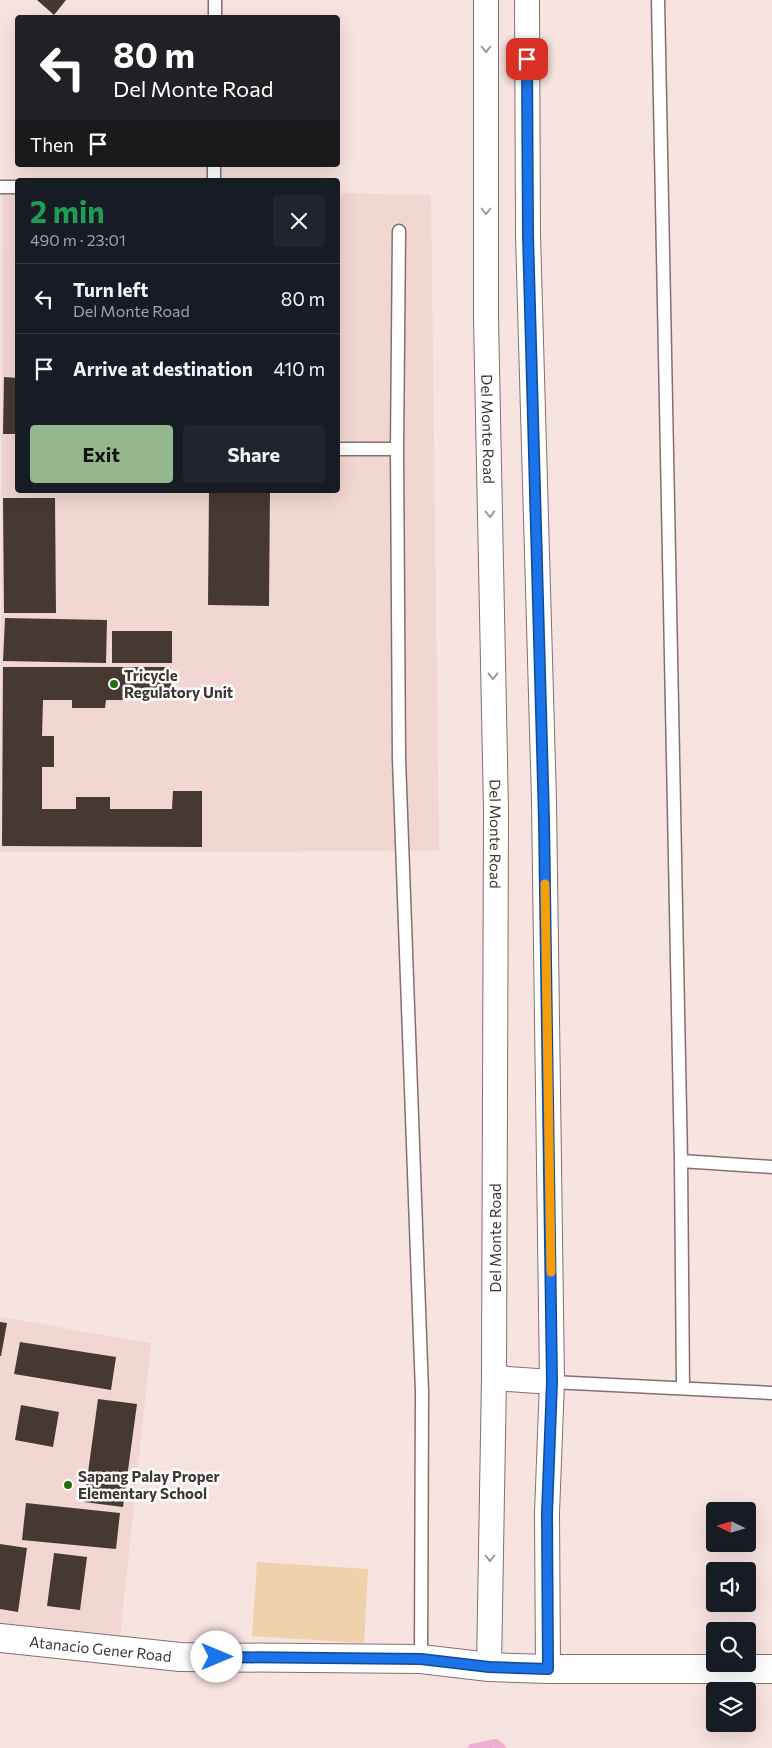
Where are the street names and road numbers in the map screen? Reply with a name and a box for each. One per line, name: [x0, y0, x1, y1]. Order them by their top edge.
street label: Del Monte Road: [478, 374, 498, 484]
street label: Del Monte Road: [486, 779, 505, 889]
street label: Del Monte Road: [486, 1183, 504, 1293]
street label: Atanacio Gener Road: [29, 1632, 172, 1665]

